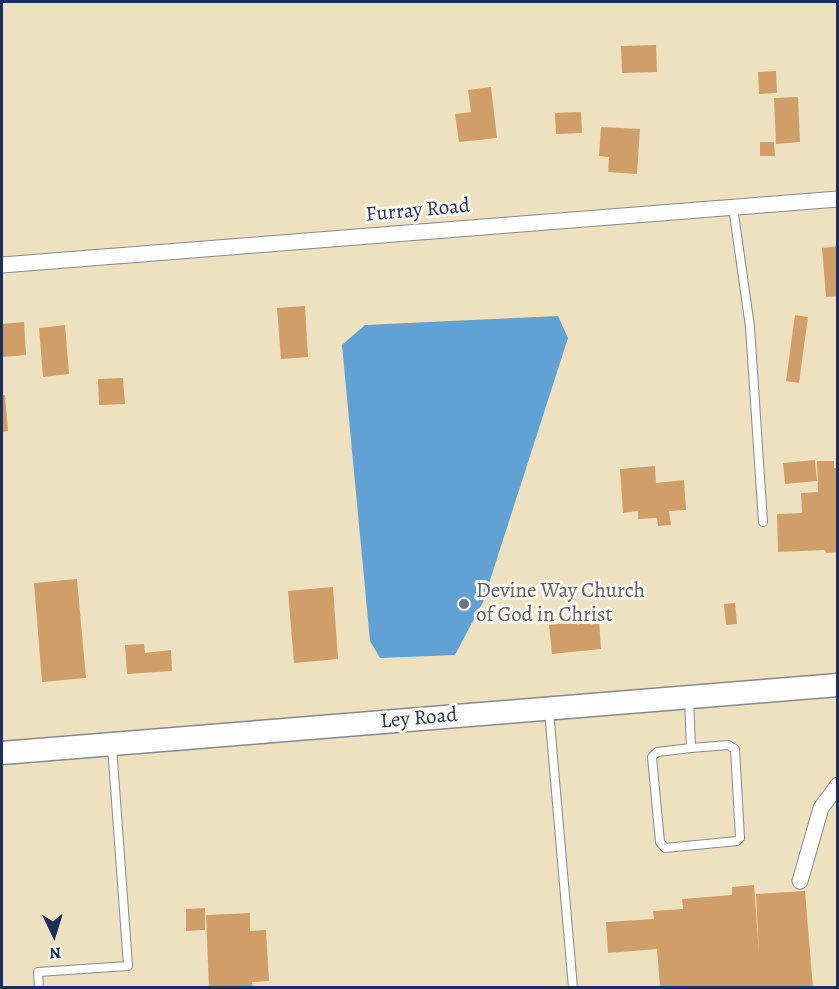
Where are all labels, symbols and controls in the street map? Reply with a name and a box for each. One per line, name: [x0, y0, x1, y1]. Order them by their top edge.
street label: Furray Road: [365, 194, 471, 228]
place label: Devine Way Church of God in Christ: [476, 579, 645, 629]
marker: Devine Way Church of God in Christ: [457, 597, 471, 611]
street label: Ley Road: [379, 703, 459, 735]
north arrow: [24, 905, 84, 965]
text: N: [49, 942, 62, 964]

